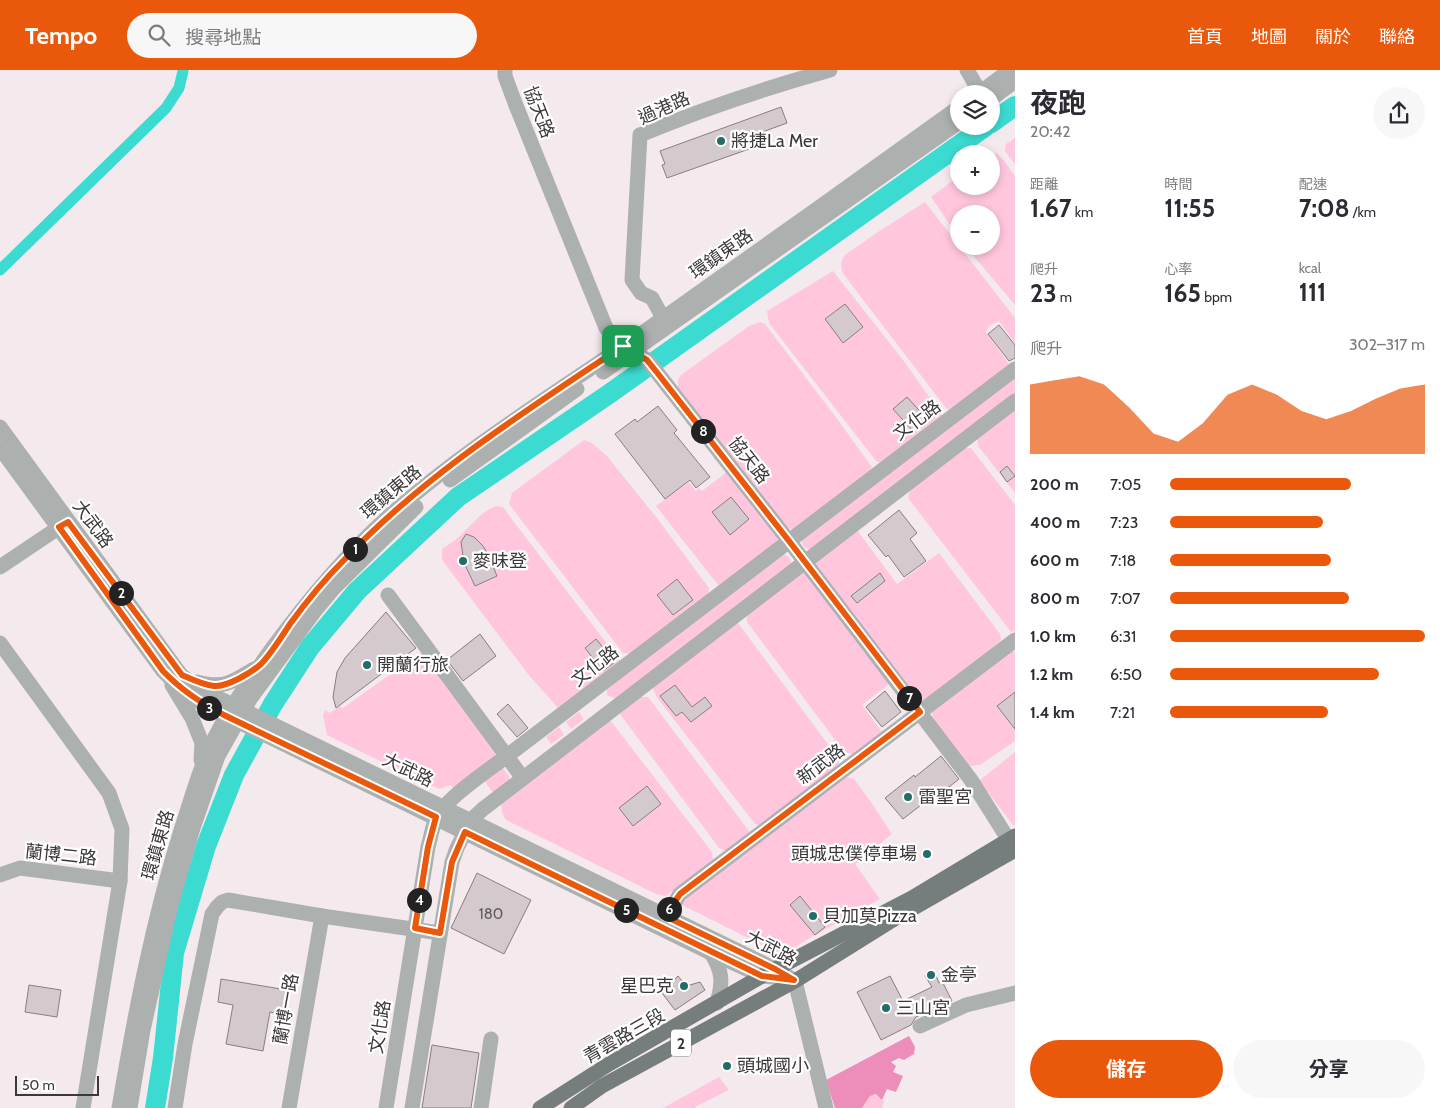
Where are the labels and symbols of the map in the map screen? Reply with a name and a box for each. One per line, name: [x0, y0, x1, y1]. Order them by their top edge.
street label: 協天路: [519, 83, 559, 141]
street label: 過港路: [635, 87, 693, 129]
place label: 將捷La Mer: [731, 130, 818, 152]
marker: 將捷La Mer: [715, 135, 727, 147]
street label: 環鎮東路: [685, 224, 757, 284]
pin: [602, 325, 644, 367]
street label: 文化路: [889, 395, 945, 445]
pin: 8: [690, 418, 716, 444]
street label: 協天路: [724, 432, 774, 488]
street label: 環鎮東路: [356, 460, 426, 524]
street label: 大武路: [68, 496, 118, 552]
pin: 1: [342, 536, 368, 562]
place label: 麥味登: [473, 550, 527, 572]
marker: 麥味登: [457, 555, 469, 567]
pin: 2: [108, 580, 134, 606]
street label: 文化路: [567, 641, 623, 691]
place label: 開蘭行旅: [377, 654, 449, 676]
marker: 開蘭行旅: [361, 659, 373, 671]
pin: 7: [896, 686, 922, 710]
pin: 3: [196, 696, 222, 720]
street label: 新武路: [793, 739, 849, 789]
street label: 大武路: [379, 748, 437, 792]
place label: 雷聖宮: [918, 786, 972, 808]
marker: 雷聖宮: [902, 791, 914, 803]
street label: 環鎮東路: [138, 807, 178, 883]
street label: 蘭博二路: [24, 840, 98, 870]
place label: 頭城忠僕停車場: [791, 843, 917, 865]
marker: 頭城忠僕停車場: [921, 848, 933, 860]
pin: 4: [406, 888, 432, 912]
pin: 6: [656, 896, 682, 922]
pin: 5: [614, 898, 638, 922]
house number: 180: [479, 905, 503, 923]
place label: 貝加莫Pizza: [823, 905, 917, 927]
marker: 貝加莫Pizza: [807, 910, 819, 922]
street label: 大武路: [742, 926, 800, 970]
place label: 金亭: [941, 964, 977, 986]
marker: 金亭: [925, 969, 937, 981]
street label: 蘭博一路: [269, 972, 303, 1046]
place label: 星巴克: [620, 975, 674, 997]
marker: 星巴克: [678, 980, 690, 992]
place label: 三山宮: [896, 997, 950, 1019]
street label: 文化路: [365, 999, 395, 1055]
marker: 三山宮: [880, 1002, 892, 1014]
street label: 青雲路三段: [580, 1004, 668, 1068]
road number: 2: [671, 1030, 691, 1056]
place label: 頭城國小: [737, 1055, 809, 1077]
marker: 頭城國小: [721, 1060, 733, 1072]
scale bar: [15, 1073, 99, 1096]

